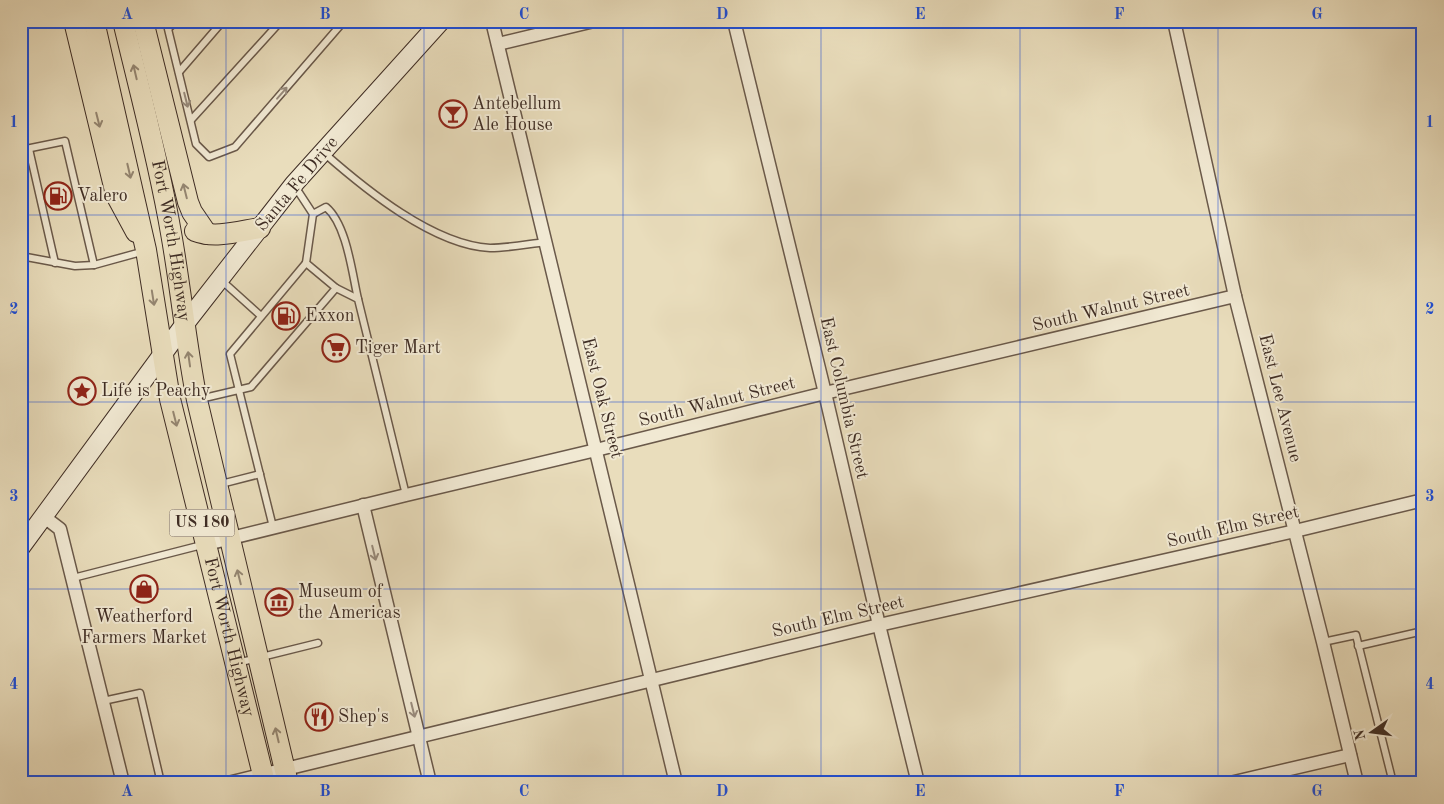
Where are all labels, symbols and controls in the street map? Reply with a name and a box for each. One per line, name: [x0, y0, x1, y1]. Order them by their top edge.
text: A: [121, 7, 133, 23]
text: B: [319, 7, 331, 23]
text: C: [519, 7, 529, 23]
text: D: [716, 7, 728, 23]
text: E: [914, 7, 926, 23]
text: F: [1114, 7, 1125, 23]
text: G: [1311, 7, 1323, 23]
one-way arrow: [130, 64, 139, 80]
one-way arrow: [276, 87, 287, 100]
one-way arrow: [181, 91, 191, 107]
place label: Antebellum Ale House: [472, 95, 561, 134]
bar icon: Antebellum Ale House: [438, 99, 468, 129]
one-way arrow: [94, 111, 103, 127]
text: 1: [9, 115, 19, 131]
text: 1: [1425, 115, 1435, 131]
street label: Santa Fe Drive: [252, 133, 342, 235]
street label: Fort Worth Highway: [148, 158, 193, 323]
one-way arrow: [125, 162, 134, 178]
fuel station icon: Valero: [43, 181, 73, 211]
one-way arrow: [180, 183, 189, 199]
place label: Valero: [77, 187, 128, 205]
street label: South Walnut Street: [1031, 281, 1191, 335]
one-way arrow: [149, 290, 159, 306]
fuel station icon: Exxon: [271, 301, 301, 331]
text: 2: [9, 302, 19, 318]
text: 2: [1425, 302, 1435, 318]
place label: Exxon: [305, 307, 355, 325]
street label: East Columbia Street: [817, 315, 871, 481]
street label: East Lee Avenue: [1255, 332, 1305, 464]
supermarket icon: Tiger Mart: [321, 333, 351, 363]
street label: East Oak Street: [578, 336, 626, 460]
place label: Tiger Mart: [355, 339, 441, 357]
one-way arrow: [184, 352, 194, 368]
street label: South Walnut Street: [637, 374, 797, 430]
place icon: Life is Peachy: [67, 376, 97, 406]
place label: Life is Peachy: [101, 382, 211, 400]
one-way arrow: [171, 411, 180, 427]
text: 3: [9, 489, 19, 505]
text: 3: [1425, 489, 1435, 505]
street label: South Elm Street: [1165, 503, 1301, 551]
road number: US 180: [170, 509, 234, 536]
one-way arrow: [370, 544, 380, 560]
street label: Fort Worth Highway: [201, 555, 257, 719]
one-way arrow: [234, 570, 243, 586]
shop icon: Weatherford Farmers Market: [129, 574, 159, 604]
place label: Museum of the Americas: [298, 583, 401, 622]
museum icon: Museum of the Americas: [264, 587, 294, 617]
street label: South Elm Street: [770, 593, 906, 641]
place label: Weatherford Farmers Market: [81, 608, 207, 647]
text: 4: [9, 677, 19, 693]
text: 4: [1425, 677, 1435, 693]
restaurant icon: Shep's: [304, 702, 334, 732]
one-way arrow: [409, 702, 418, 718]
north arrow: [1346, 706, 1396, 756]
place label: Shep's: [338, 708, 389, 726]
one-way arrow: [272, 728, 281, 744]
text: N: [1352, 728, 1368, 742]
text: A: [121, 784, 133, 800]
text: B: [319, 784, 331, 800]
text: C: [519, 784, 529, 800]
text: D: [716, 784, 728, 800]
text: E: [914, 784, 926, 800]
text: F: [1114, 784, 1125, 800]
text: G: [1311, 784, 1323, 800]

